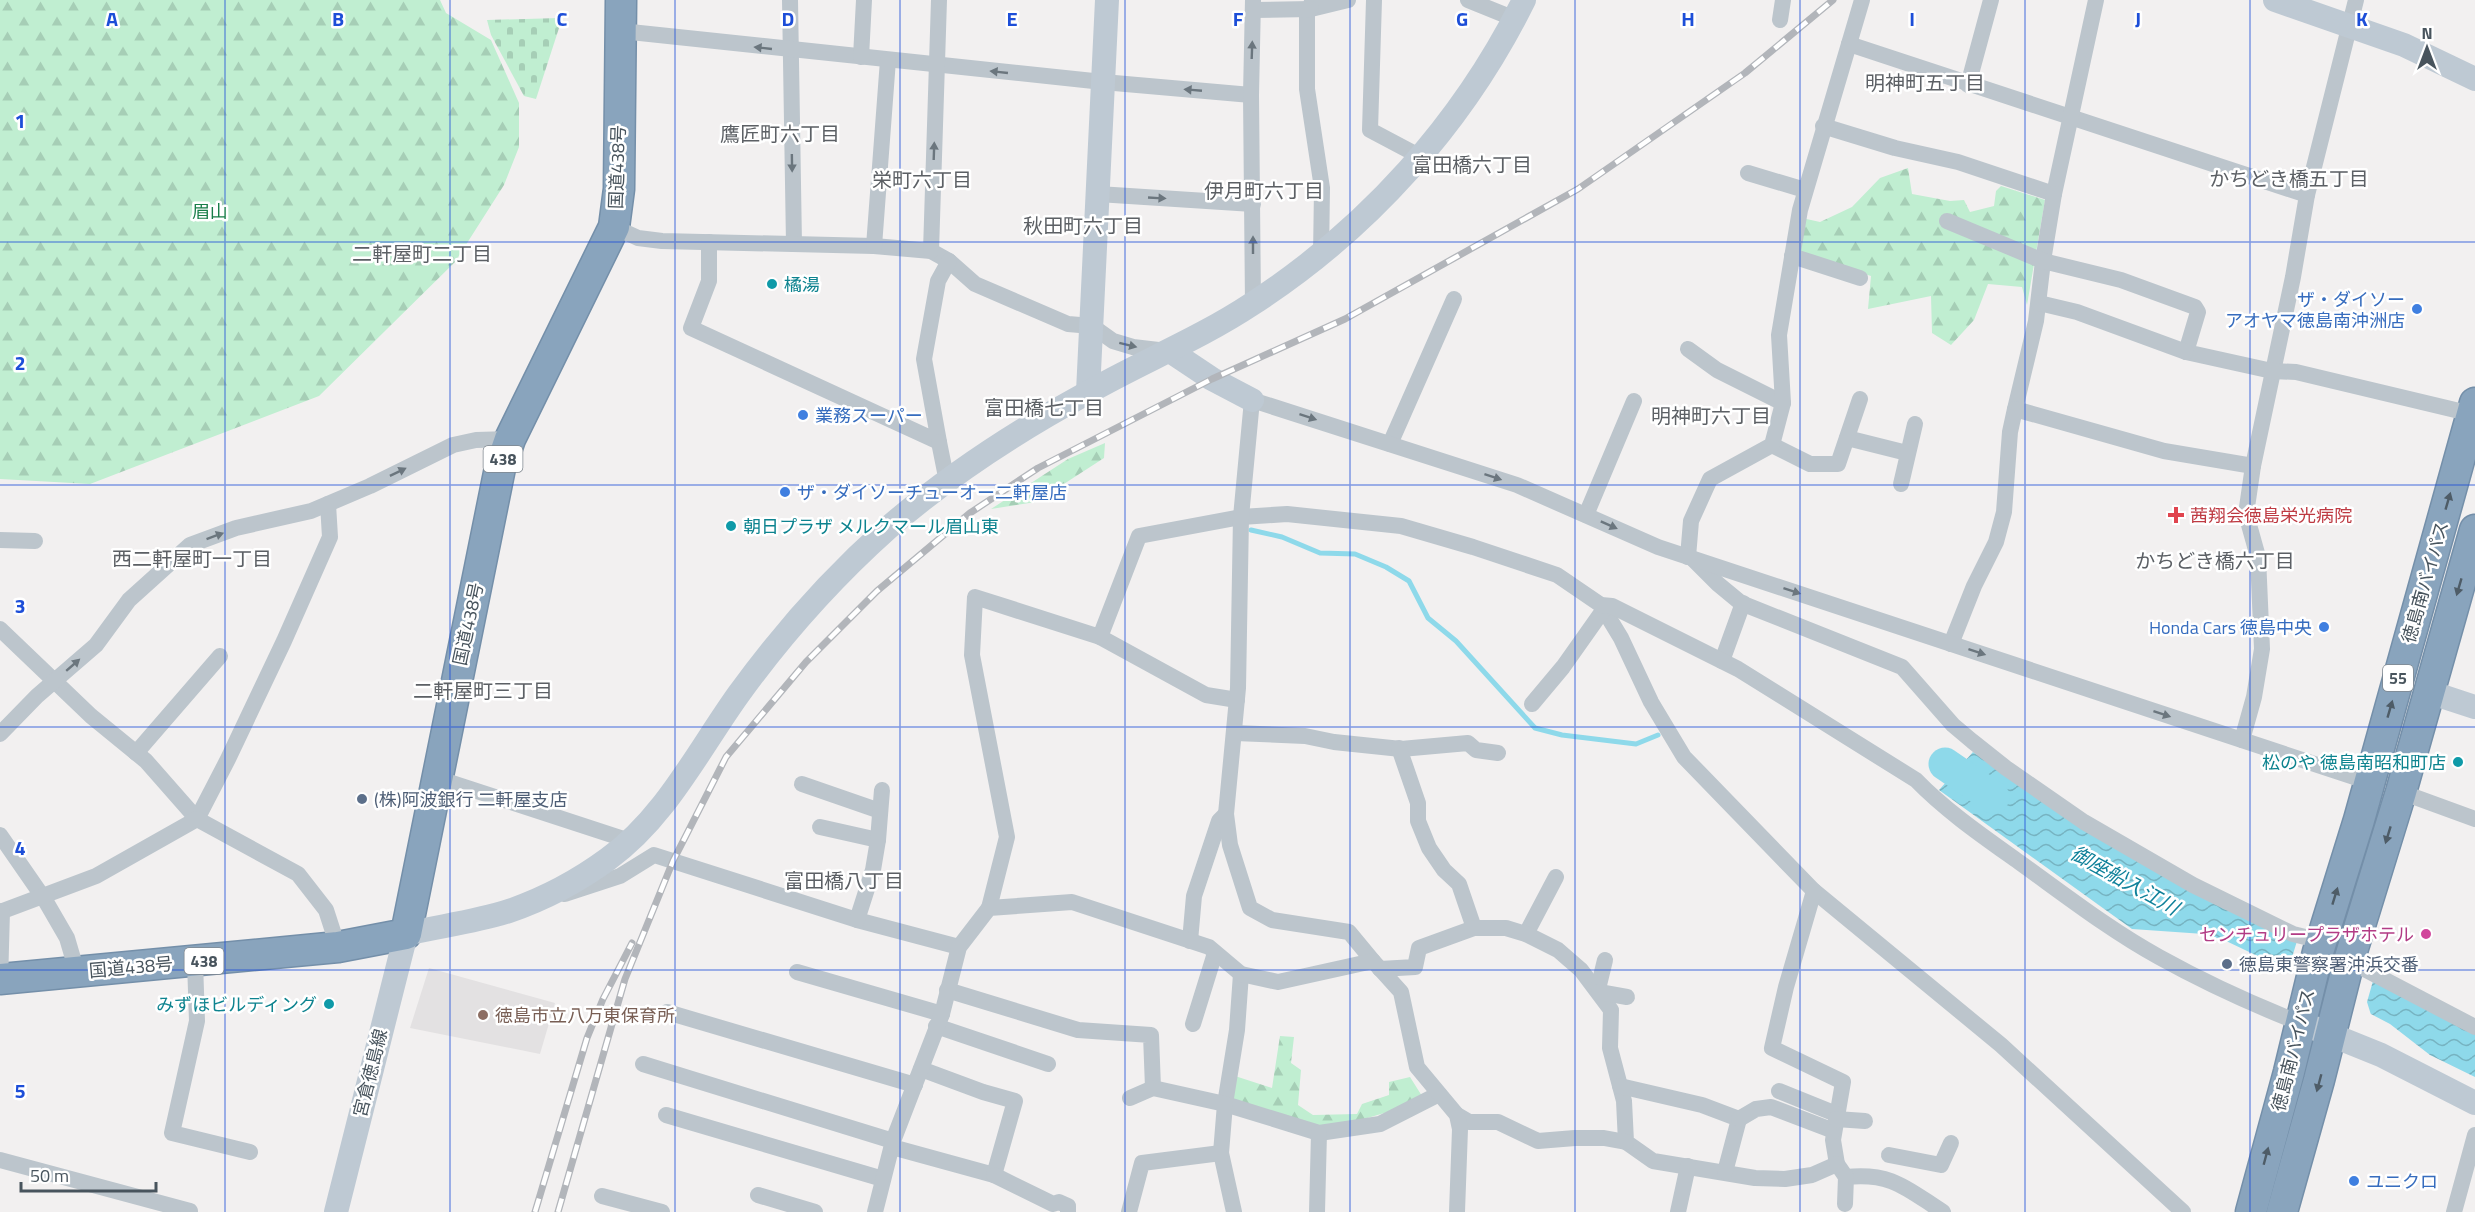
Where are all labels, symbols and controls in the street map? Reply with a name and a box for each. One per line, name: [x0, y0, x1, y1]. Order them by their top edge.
text: A: [106, 3, 118, 34]
text: B: [332, 3, 344, 34]
text: C: [557, 3, 568, 34]
text: D: [782, 3, 794, 34]
text: E: [1006, 3, 1018, 34]
text: F: [1233, 3, 1244, 34]
text: G: [1456, 3, 1468, 34]
text: H: [1681, 3, 1695, 34]
text: I: [1909, 3, 1915, 34]
text: J: [2135, 3, 2141, 34]
text: K: [2356, 3, 2368, 34]
north arrow: [2397, 18, 2457, 78]
text: N: [2421, 21, 2433, 45]
one-way arrow: [1248, 41, 1257, 60]
one-way arrow: [753, 43, 772, 53]
one-way arrow: [989, 67, 1008, 76]
district label: 明神町五丁目: [1865, 67, 1985, 98]
one-way arrow: [1183, 85, 1202, 95]
text: 1: [14, 105, 26, 136]
district label: 鷹匠町六丁目: [720, 118, 840, 149]
street label: 国道438号: [602, 124, 632, 210]
one-way arrow: [930, 141, 939, 160]
district label: 富田橋六丁目: [1412, 149, 1532, 180]
one-way arrow: [788, 154, 797, 173]
district label: かちどき橋五丁目: [2209, 163, 2369, 194]
district label: 栄町六丁目: [872, 164, 972, 195]
district label: 伊月町六丁目: [1204, 175, 1324, 206]
one-way arrow: [1147, 193, 1166, 203]
park label: 眉山: [192, 198, 228, 225]
district label: 秋田町六丁目: [1023, 210, 1143, 241]
one-way arrow: [1248, 236, 1258, 255]
district label: 二軒屋町二丁目: [352, 238, 492, 269]
place label: 橘湯: [784, 271, 820, 298]
marker: 橘湯: [765, 277, 779, 291]
place label: ザ・ダイソー アオヤマ徳島南沖洲店: [2225, 286, 2405, 334]
marker: ザ・ダイソー アオヤマ徳島南沖洲店: [2410, 302, 2424, 316]
one-way arrow: [1119, 341, 1138, 351]
text: 2: [14, 347, 26, 378]
district label: 富田橋七丁目: [984, 392, 1104, 423]
district label: 明神町六丁目: [1651, 400, 1771, 431]
place label: 業務スーパー: [815, 402, 923, 429]
marker: 業務スーパー: [796, 408, 810, 422]
one-way arrow: [1299, 413, 1317, 423]
road number: 438: [484, 446, 522, 472]
one-way arrow: [390, 467, 407, 477]
one-way arrow: [1484, 473, 1502, 483]
place label: ザ・ダイソーチューオー二軒屋店: [797, 479, 1067, 506]
marker: ザ・ダイソーチューオー二軒屋店: [778, 485, 792, 499]
one-way arrow: [2443, 492, 2453, 510]
place label: 茜翔会徳島栄光病院: [2190, 502, 2352, 529]
marker: 茜翔会徳島栄光病院: [2167, 506, 2185, 524]
place label: 朝日プラザ メルクマール眉山東: [743, 513, 999, 540]
street label: 徳島南バイパス: [2395, 518, 2455, 646]
marker: 朝日プラザ メルクマール眉山東: [724, 519, 738, 533]
one-way arrow: [1600, 520, 1618, 530]
one-way arrow: [206, 530, 224, 540]
district label: 西二軒屋町一丁目: [112, 543, 272, 574]
district label: かちどき橋六丁目: [2135, 545, 2295, 576]
one-way arrow: [2454, 578, 2463, 596]
street label: 国道438号: [446, 580, 490, 668]
one-way arrow: [1783, 587, 1801, 596]
text: 3: [14, 590, 26, 621]
place label: Honda Cars 徳島中央: [2149, 614, 2312, 641]
marker: Honda Cars 徳島中央: [2317, 620, 2331, 634]
one-way arrow: [1968, 648, 1986, 658]
one-way arrow: [65, 659, 80, 672]
road number: 55: [2383, 665, 2413, 691]
district label: 二軒屋町三丁目: [413, 675, 553, 706]
one-way arrow: [2385, 700, 2395, 718]
one-way arrow: [2153, 710, 2171, 719]
place label: 松のや 徳島南昭和町店: [2262, 749, 2446, 776]
marker: 松のや 徳島南昭和町店: [2451, 755, 2465, 769]
place label: (株)阿波銀行 二軒屋支店: [374, 786, 567, 813]
marker: (株)阿波銀行 二軒屋支店: [355, 792, 369, 806]
one-way arrow: [2383, 826, 2392, 844]
text: 4: [14, 832, 26, 863]
water label: 御座船入江川: [2065, 837, 2187, 924]
district label: 富田橋八丁目: [784, 865, 904, 896]
one-way arrow: [2331, 887, 2340, 905]
place label: センチュリープラザホテル: [2199, 921, 2414, 948]
marker: センチュリープラザホテル: [2419, 927, 2433, 941]
road number: 438: [184, 948, 224, 974]
street label: 国道438号: [88, 950, 174, 984]
place label: 徳島東警察署沖浜交番: [2239, 951, 2419, 978]
marker: 徳島東警察署沖浜交番: [2220, 957, 2234, 971]
street label: 徳島南バイパス: [2265, 986, 2321, 1114]
place label: みずほビルディング: [156, 991, 317, 1018]
marker: みずほビルディング: [322, 997, 336, 1011]
place label: 徳島市立八万東保育所: [495, 1002, 675, 1029]
marker: 徳島市立八万東保育所: [476, 1008, 490, 1022]
street label: 宮倉徳島線: [346, 1026, 394, 1120]
one-way arrow: [2313, 1074, 2323, 1092]
text: 5: [14, 1075, 26, 1106]
one-way arrow: [2262, 1147, 2271, 1165]
scale bar: [21, 1155, 156, 1193]
text: 50 m: [30, 1162, 69, 1189]
place label: ユニクロ: [2366, 1168, 2438, 1195]
marker: ユニクロ: [2347, 1174, 2361, 1188]

